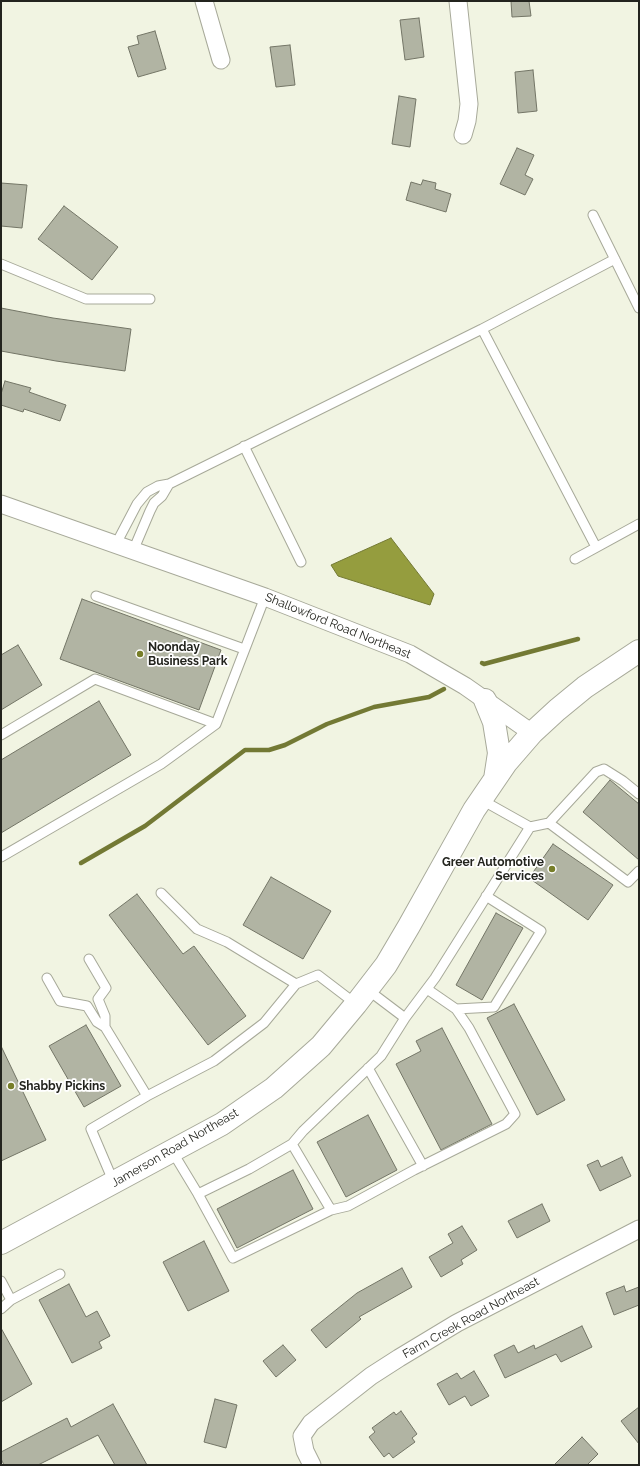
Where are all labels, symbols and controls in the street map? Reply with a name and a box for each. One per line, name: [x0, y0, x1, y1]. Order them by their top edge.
street label: Shallowford Road Northeast: [263, 590, 413, 662]
place label: Noonday Business Park: [148, 640, 227, 668]
marker: Noonday Business Park: [135, 649, 145, 659]
place label: Greer Automotive Services: [442, 855, 544, 883]
marker: Greer Automotive Services: [547, 864, 557, 874]
place label: Shabby Pickins: [19, 1079, 105, 1093]
marker: Shabby Pickins: [6, 1081, 16, 1091]
street label: Jamerson Road Northeast: [109, 1106, 241, 1190]
street label: Farm Creek Road Northeast: [400, 1274, 542, 1362]

